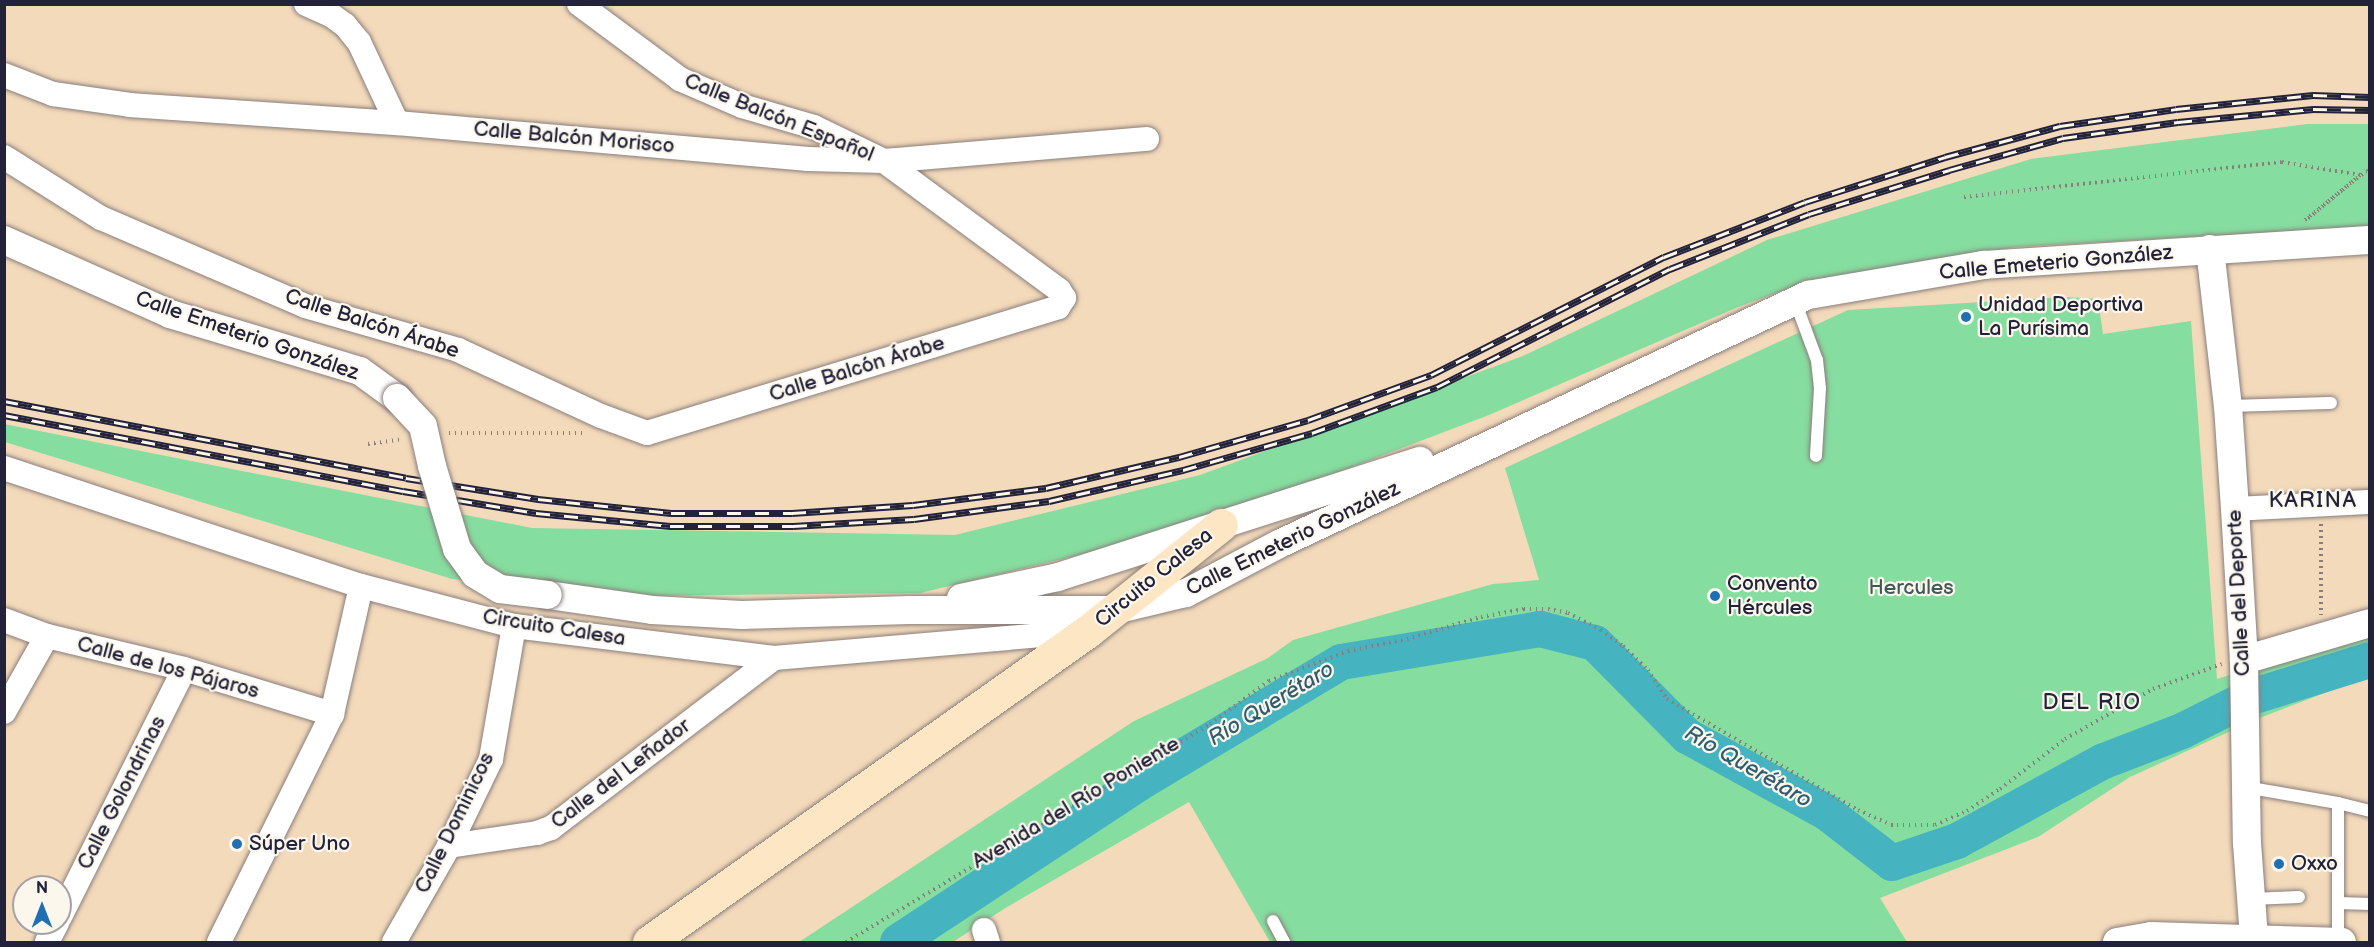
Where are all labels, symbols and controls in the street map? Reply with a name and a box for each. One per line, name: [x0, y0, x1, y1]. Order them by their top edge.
street label: Calle Balcón Español: [680, 68, 878, 168]
street label: Calle Balcón Morisco: [472, 117, 676, 159]
street label: Calle Emeterio González: [1938, 240, 2174, 286]
street label: Calle Balcón Árabe: [282, 284, 462, 364]
street label: Calle Emeterio González: [132, 286, 362, 386]
place label: Unidad Deportiva La Purísima: [1978, 292, 2144, 342]
marker: Unidad Deportiva La Purísima: [1959, 310, 1973, 324]
street label: Calle Balcón Árabe: [766, 330, 948, 408]
street label: Calle Emeterio González: [1182, 476, 1404, 602]
district label: KARINA: [2268, 488, 2358, 514]
street label: Calle del Deporte: [2222, 509, 2256, 677]
street label: Circuito Calesa: [1090, 523, 1218, 633]
place label: Convento Hércules: [1727, 571, 1818, 621]
park label: Hercules: [1868, 575, 1954, 601]
marker: Convento Hércules: [1708, 589, 1722, 603]
street label: Circuito Calesa: [481, 604, 627, 652]
street label: Calle de los Pájaros: [74, 632, 262, 704]
water label: Río Querétaro: [1203, 656, 1339, 752]
district label: DEL RIO: [2043, 690, 2141, 716]
street label: Calle Golondrinas: [72, 712, 172, 874]
street label: Calle del Leñador: [546, 713, 696, 835]
water label: Río Querétaro: [1680, 720, 1816, 814]
street label: Avenida del Río Poniente: [968, 731, 1184, 875]
street label: Calle Dominicos: [410, 748, 500, 898]
place label: Súper Uno: [249, 831, 350, 857]
marker: Súper Uno: [230, 837, 244, 851]
place label: Oxxo: [2291, 851, 2338, 877]
marker: Oxxo: [2272, 857, 2286, 871]
north arrow: [12, 875, 72, 935]
text: N: [36, 879, 48, 898]

